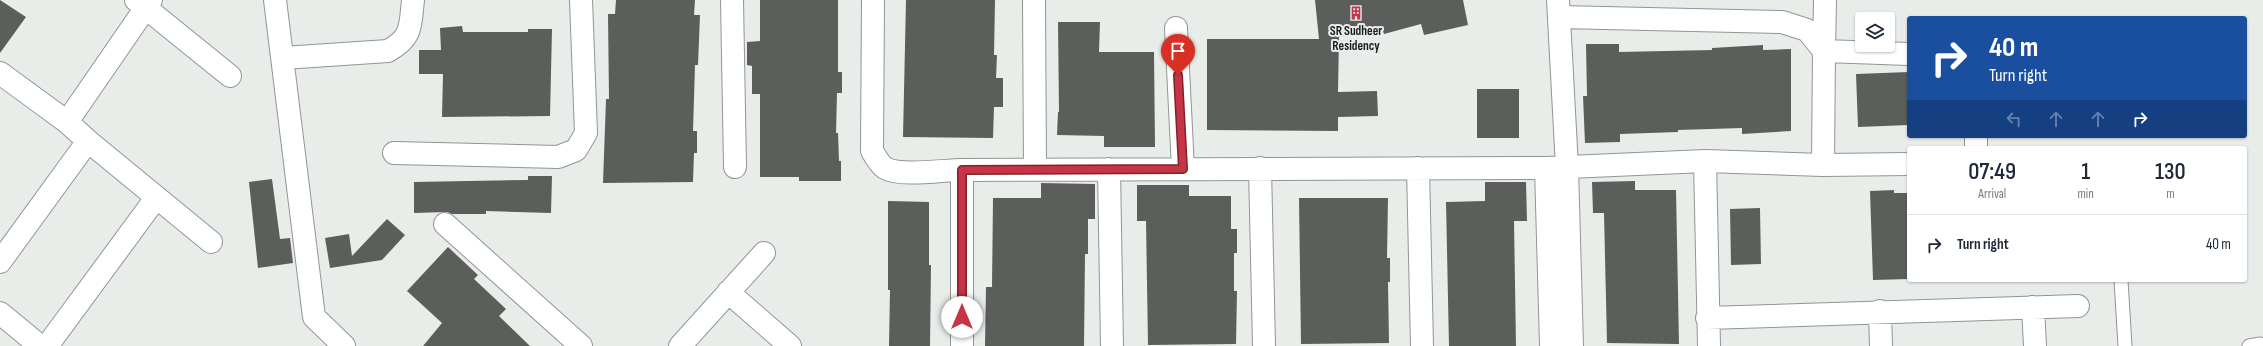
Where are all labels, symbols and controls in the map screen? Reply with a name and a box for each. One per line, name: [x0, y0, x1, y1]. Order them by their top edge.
building icon: SR Sudheer Residency: [1348, 5, 1364, 21]
map controls: [1855, 12, 1895, 52]
button: layers: [1855, 12, 1895, 52]
place label: SR Sudheer Residency: [1330, 23, 1382, 54]
text: 40 m: [1989, 31, 2038, 64]
icon: right: [1923, 32, 1975, 84]
pin: [1161, 34, 1195, 75]
icon: arrive: [1167, 40, 1189, 62]
text: Turn right: [1989, 65, 2047, 86]
icon: left: [2003, 108, 2025, 130]
icon: ahead: [2045, 108, 2067, 130]
icon: ahead: [2087, 108, 2109, 130]
icon: right: [2129, 108, 2151, 130]
text: 07:49: [1968, 157, 2016, 186]
text: 1: [2081, 157, 2090, 186]
text: 130: [2155, 157, 2186, 186]
text: Arrival: [1978, 186, 2006, 202]
text: min: [2077, 186, 2094, 202]
text: m: [2166, 186, 2175, 202]
icon: right: [1923, 234, 1945, 256]
text: Turn right: [1957, 235, 2009, 254]
text: 40 m: [2206, 235, 2231, 254]
position arrow: [941, 296, 983, 338]

